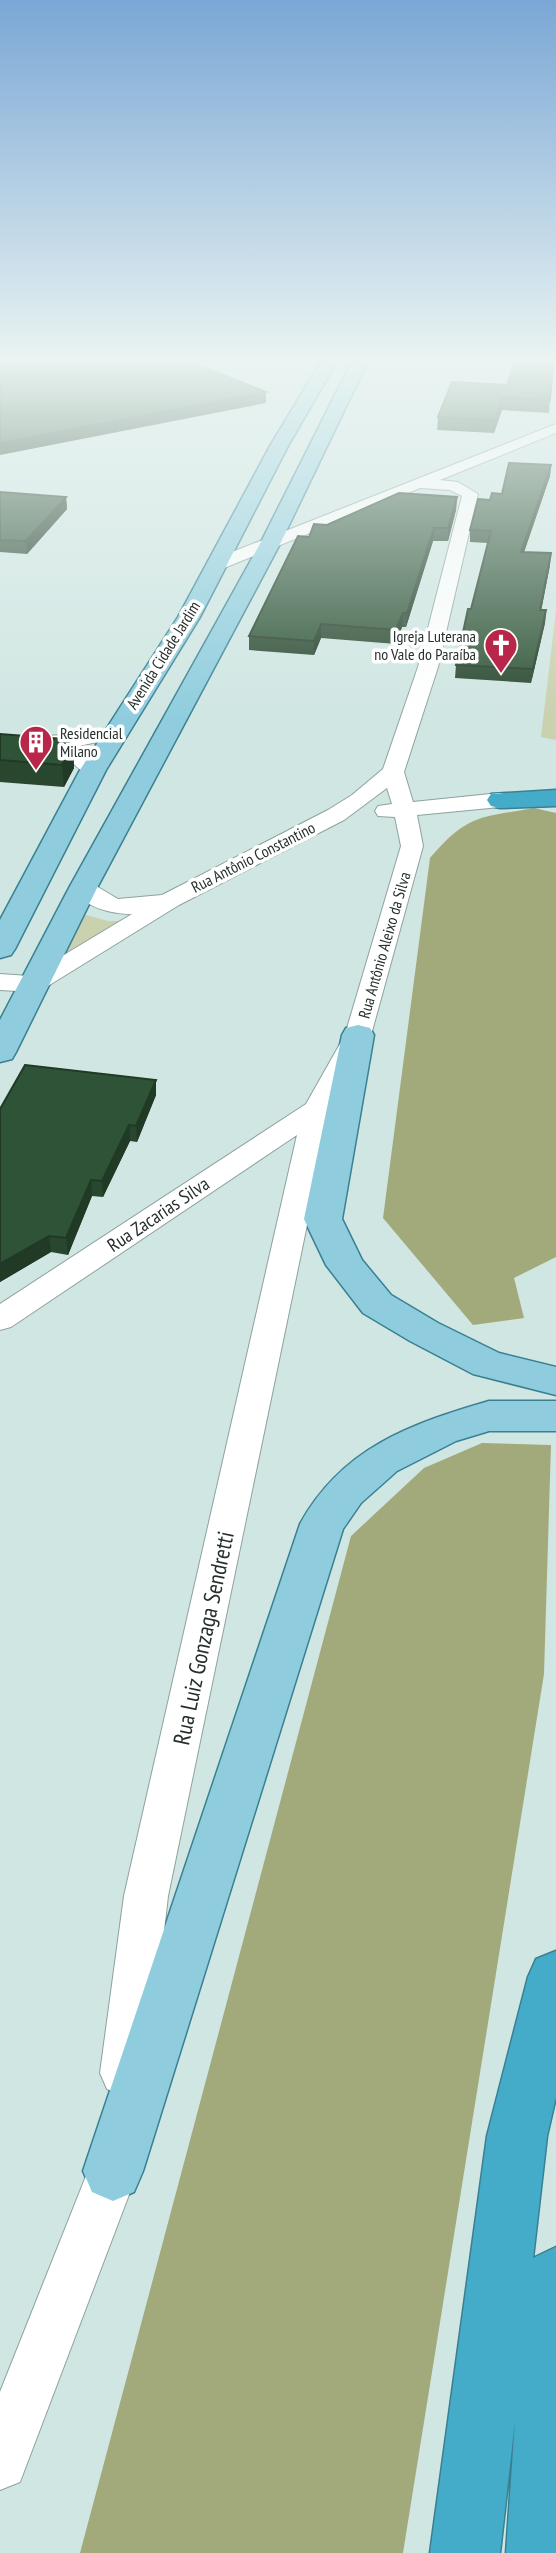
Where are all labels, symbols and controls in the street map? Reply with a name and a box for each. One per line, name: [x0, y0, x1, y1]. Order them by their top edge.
street label: Avenida Cidade Jardim: [122, 597, 204, 713]
place label: Igreja Luterana no Vale do Paraíba: [374, 626, 476, 664]
church icon: Igreja Luterana no Vale do Paraíba: [482, 626, 520, 675]
building icon: Residencial Milano: [17, 723, 55, 772]
place label: Residencial Milano: [60, 723, 123, 761]
street label: Rua Antônio Constantino: [188, 817, 318, 897]
street label: Rua Antônio Aleixo da Silva: [354, 869, 414, 1021]
street label: Rua Zacarias Silva: [102, 1171, 214, 1257]
street label: Rua Luiz Gonzaga Sendretti: [166, 1529, 240, 1747]

